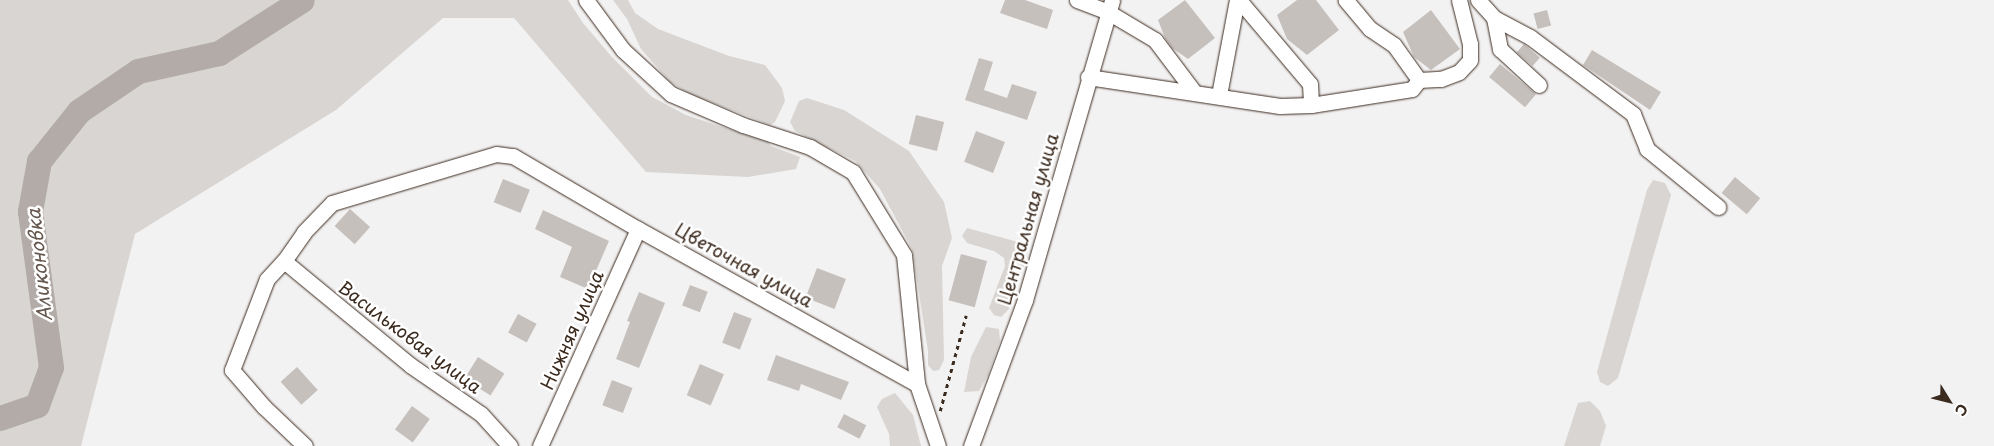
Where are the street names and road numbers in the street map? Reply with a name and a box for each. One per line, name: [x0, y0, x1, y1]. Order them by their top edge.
street label: Центральная улица: [993, 131, 1063, 307]
street label: Цветочная улица: [671, 218, 817, 312]
street label: Нижняя улица: [536, 267, 608, 393]
street label: Васильковая улица: [334, 276, 486, 398]

